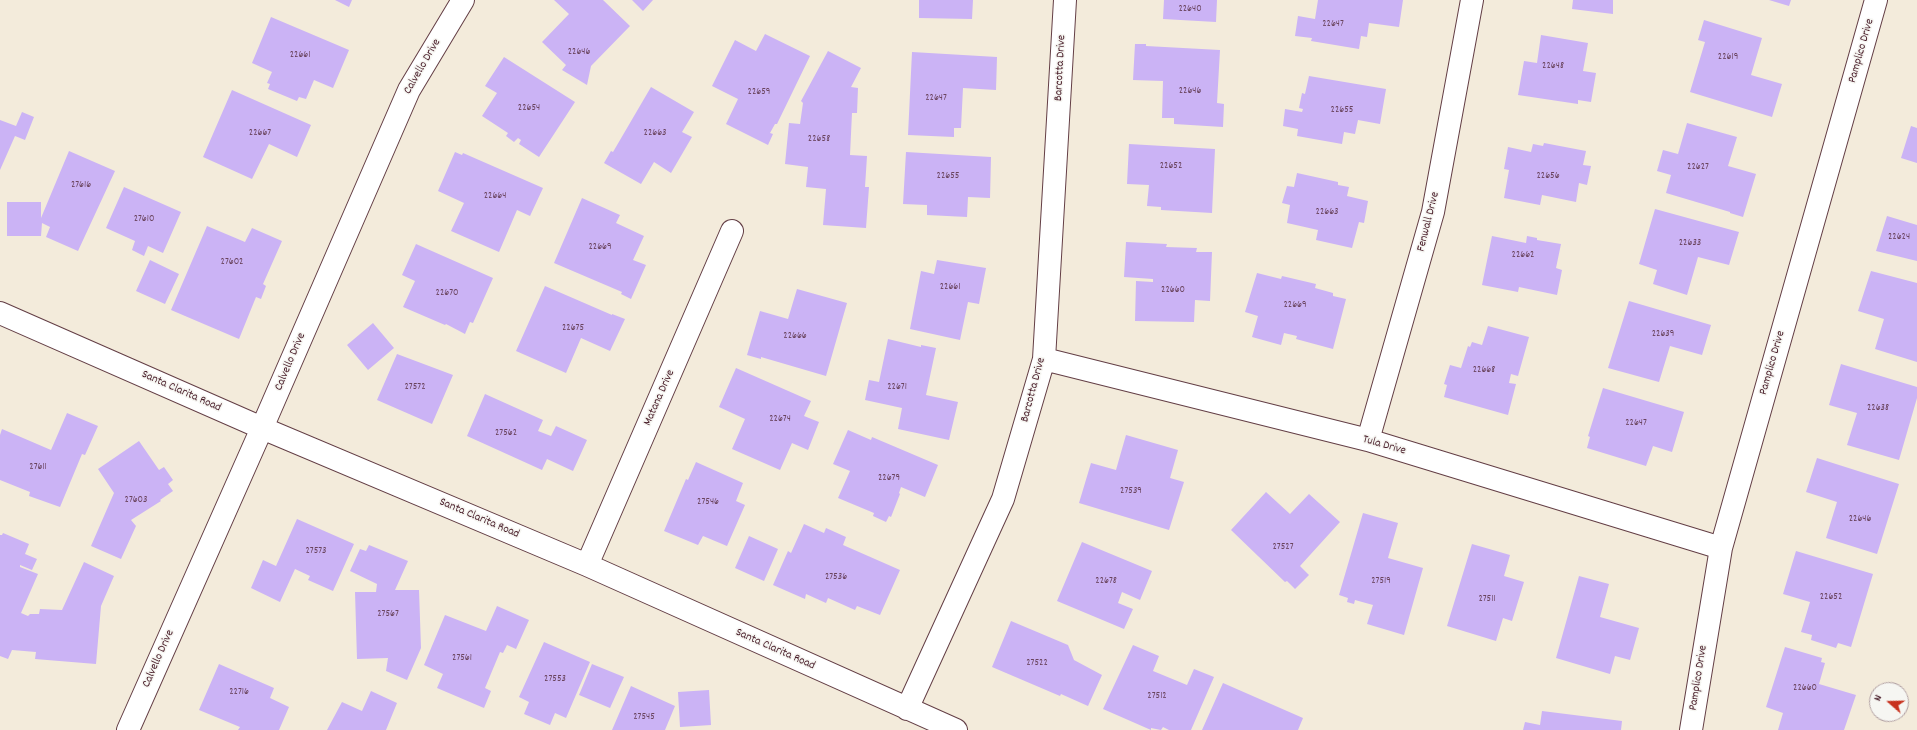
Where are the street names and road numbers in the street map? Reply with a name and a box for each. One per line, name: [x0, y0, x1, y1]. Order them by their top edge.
street label: Pamplico Drive: [1846, 17, 1878, 85]
street label: Barcotta Drive: [1052, 35, 1070, 101]
street label: Calvello Drive: [401, 37, 445, 97]
street label: Fenwall Drive: [1415, 191, 1443, 253]
street label: Pamplico Drive: [1757, 329, 1789, 397]
street label: Calvello Drive: [272, 331, 310, 393]
street label: Barcotta Drive: [1018, 356, 1050, 424]
street label: Santa Clarita Road: [139, 368, 223, 416]
street label: Matana Drive: [641, 368, 679, 428]
street label: Tula Drive: [1361, 433, 1407, 459]
street label: Santa Clarita Road: [437, 496, 521, 542]
street label: Santa Clarita Road: [733, 626, 817, 674]
street label: Calvello Drive: [140, 628, 178, 690]
street label: Pamplico Drive: [1687, 644, 1711, 712]

